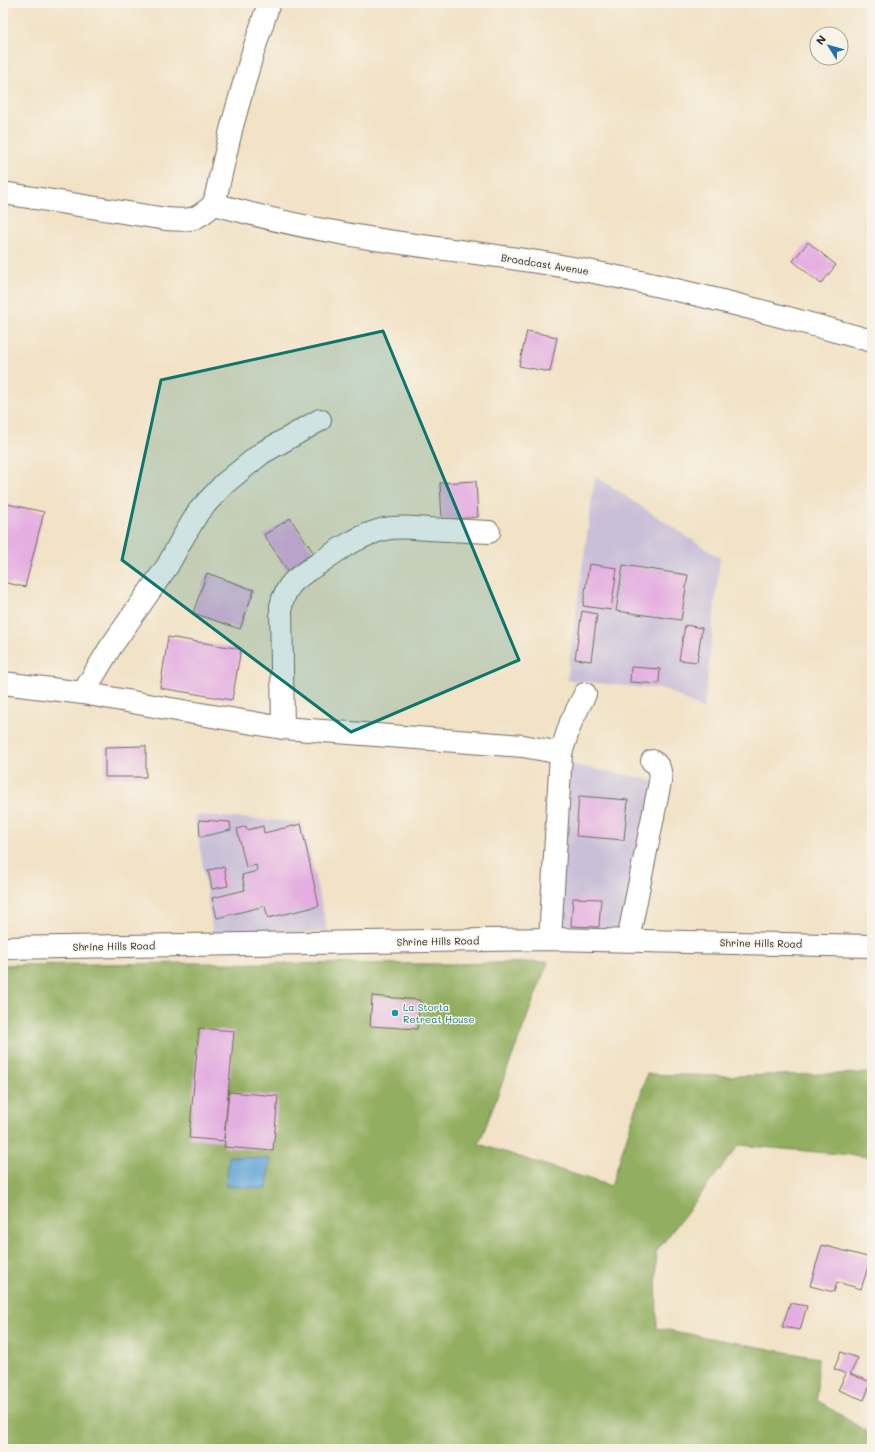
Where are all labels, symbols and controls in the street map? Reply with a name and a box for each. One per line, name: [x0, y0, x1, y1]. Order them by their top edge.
north arrow: [809, 26, 849, 66]
text: N: [812, 32, 829, 48]
street label: Broadcast Avenue: [500, 250, 590, 278]
street label: Shrine Hills Road: [397, 933, 479, 949]
street label: Shrine Hills Road: [720, 935, 802, 951]
street label: Shrine Hills Road: [73, 938, 155, 954]
place label: La Storta Retreat House: [403, 1000, 475, 1026]
marker: La Storta Retreat House: [390, 1008, 400, 1018]

